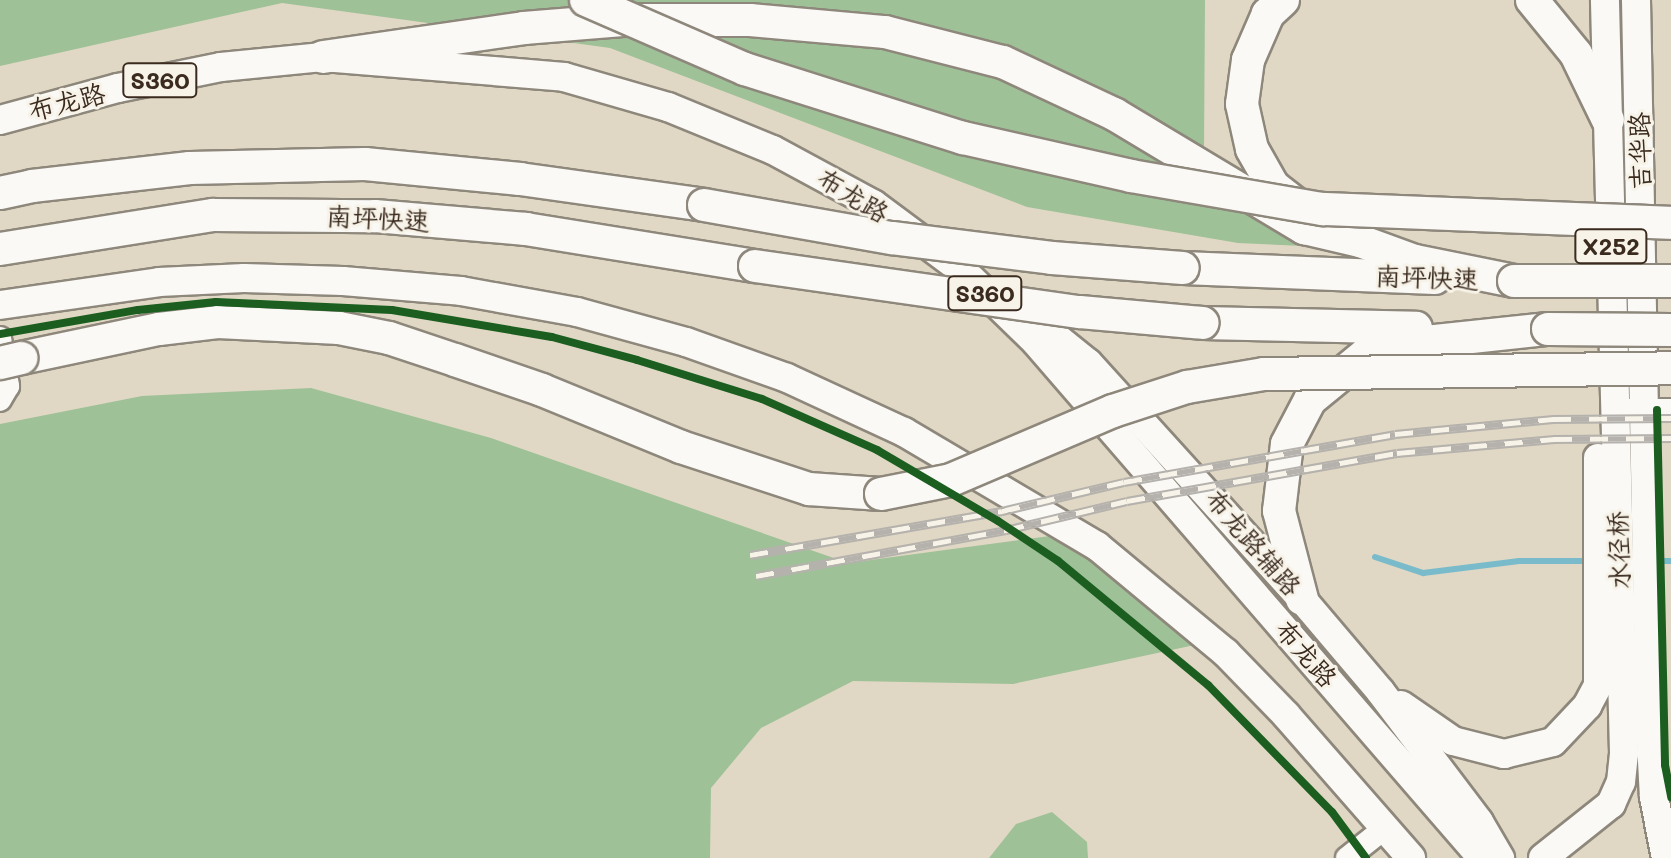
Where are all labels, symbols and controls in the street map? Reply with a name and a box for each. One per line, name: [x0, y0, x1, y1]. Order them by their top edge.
road number: S360: [122, 60, 198, 100]
street label: 布龙路: [25, 77, 109, 127]
street label: 吉华路: [1624, 112, 1656, 190]
street label: 布龙路: [812, 163, 894, 229]
street label: 南坪快速: [325, 201, 431, 237]
road number: X252: [1573, 226, 1649, 266]
street label: 南坪快速: [1374, 261, 1480, 295]
road number: S360: [947, 273, 1023, 313]
street label: 布龙路辅路: [1199, 484, 1307, 602]
street label: 水径桥: [1602, 510, 1636, 590]
street label: 布龙路: [1269, 614, 1343, 694]

